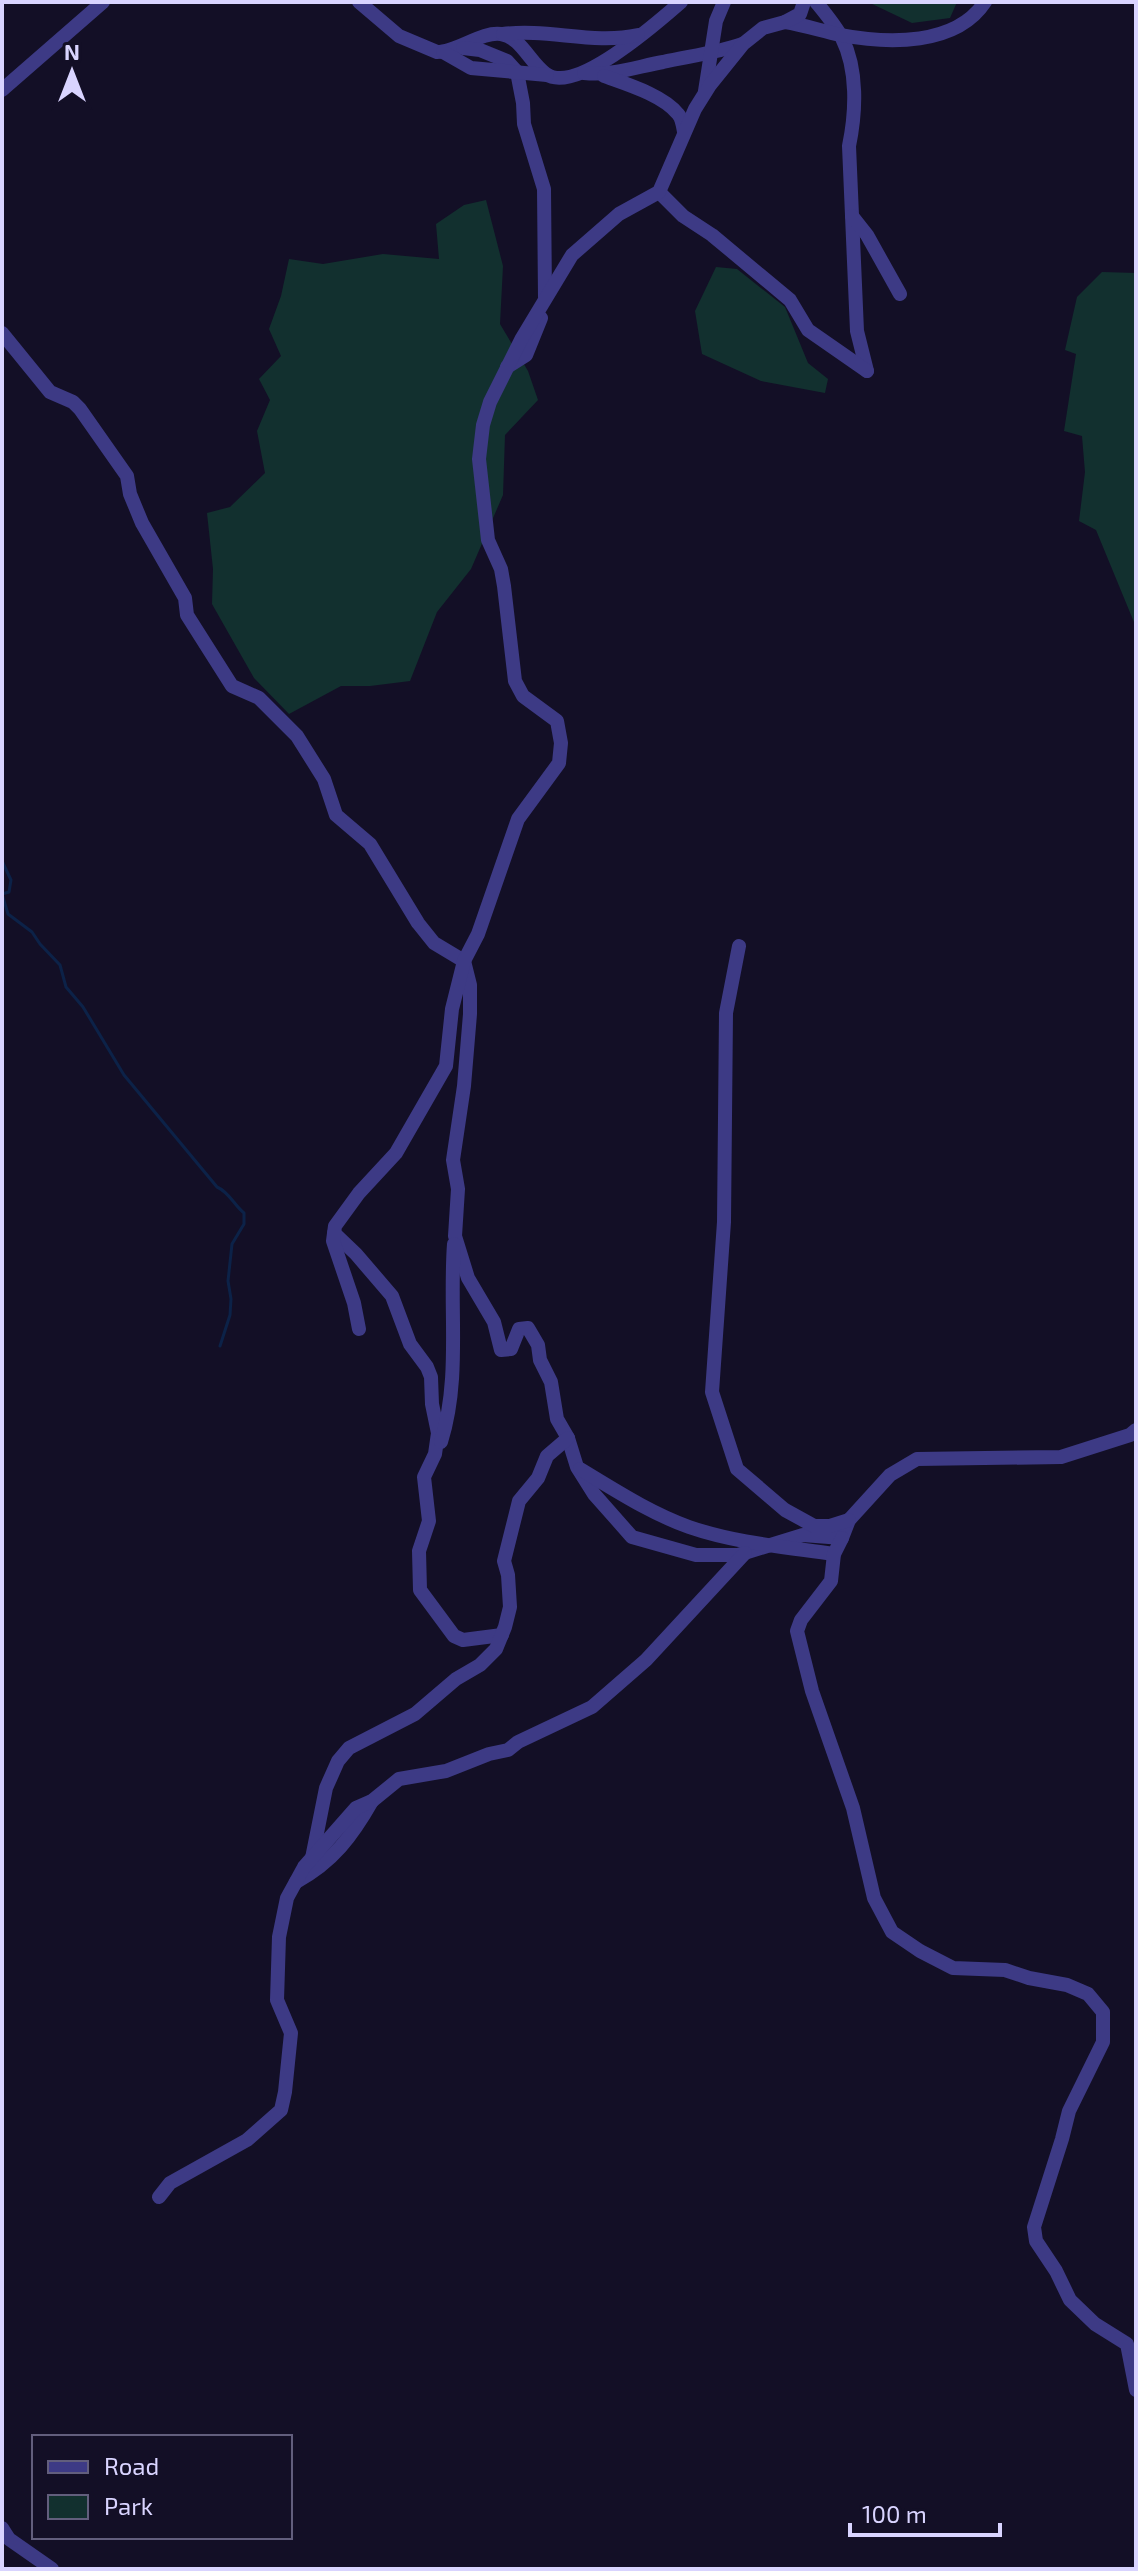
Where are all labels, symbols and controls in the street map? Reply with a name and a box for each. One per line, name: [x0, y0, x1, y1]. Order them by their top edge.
north arrow: [32, 32, 112, 112]
text: N: [64, 38, 80, 64]
legend: [32, 2435, 292, 2539]
text: Road: [104, 2451, 159, 2480]
scale bar: [850, 2487, 1000, 2537]
text: Park: [104, 2491, 153, 2520]
text: 100 m: [862, 2499, 927, 2528]

